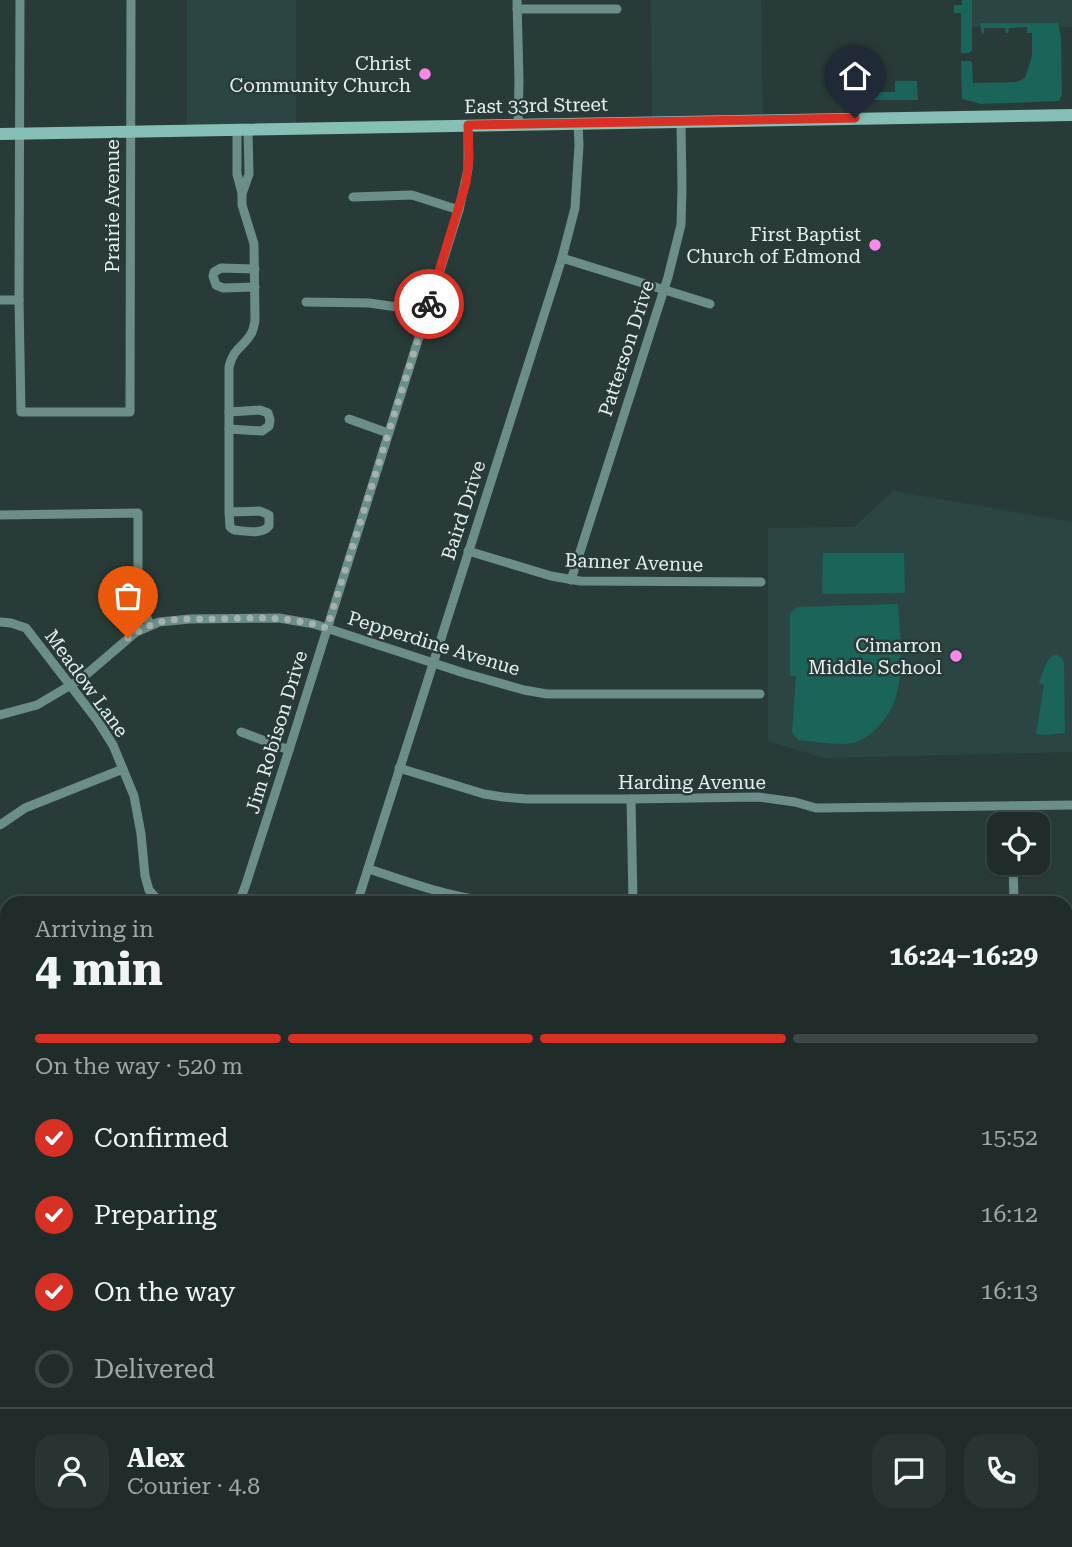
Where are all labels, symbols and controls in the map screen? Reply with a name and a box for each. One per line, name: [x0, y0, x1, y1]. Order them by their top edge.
pin: [825, 46, 885, 118]
place label: Christ Community Church: [230, 52, 411, 97]
icon: home: [836, 57, 874, 95]
marker: Christ Community Church: [417, 66, 433, 82]
street label: East 33rd Street: [464, 93, 608, 118]
street label: Prairie Avenue: [101, 139, 124, 273]
place label: First Baptist Church of Edmond: [687, 223, 861, 268]
marker: First Baptist Church of Edmond: [867, 237, 883, 253]
courier: [394, 269, 464, 339]
street label: Patterson Drive: [594, 277, 659, 419]
icon: bike: [410, 285, 448, 323]
street label: Baird Drive: [437, 458, 490, 563]
street label: Banner Avenue: [564, 549, 704, 576]
pin: [98, 566, 158, 638]
icon: bag: [109, 577, 147, 615]
street label: Pepperdine Avenue: [345, 606, 523, 681]
street label: Meadow Lane: [40, 625, 133, 742]
place label: Cimarron Middle School: [808, 634, 942, 679]
street label: Jim Robison Drive: [241, 648, 312, 816]
marker: Cimarron Middle School: [948, 648, 964, 664]
street label: Harding Avenue: [618, 771, 766, 794]
map controls: [987, 812, 1050, 875]
button: locate: [987, 812, 1050, 875]
text: Arriving in: [35, 916, 154, 943]
text: 16:24–16:29: [889, 941, 1038, 971]
text: 4 min: [35, 942, 163, 996]
text: On the way · 520 m: [35, 1053, 243, 1080]
icon: check: [35, 1119, 73, 1157]
text: Confirmed: [94, 1123, 229, 1153]
text: 15:52: [981, 1124, 1038, 1151]
icon: check: [35, 1196, 73, 1234]
text: Preparing: [94, 1200, 217, 1230]
text: 16:12: [981, 1201, 1038, 1228]
icon: check: [35, 1273, 73, 1311]
text: On the way: [94, 1277, 235, 1307]
text: 16:13: [981, 1278, 1038, 1305]
text: Delivered: [94, 1354, 215, 1384]
button: person: [35, 1434, 109, 1508]
button: chat: [872, 1434, 946, 1508]
button: phone: [964, 1434, 1038, 1508]
text: Alex: [127, 1443, 185, 1473]
text: Courier · 4.8: [127, 1473, 260, 1500]

